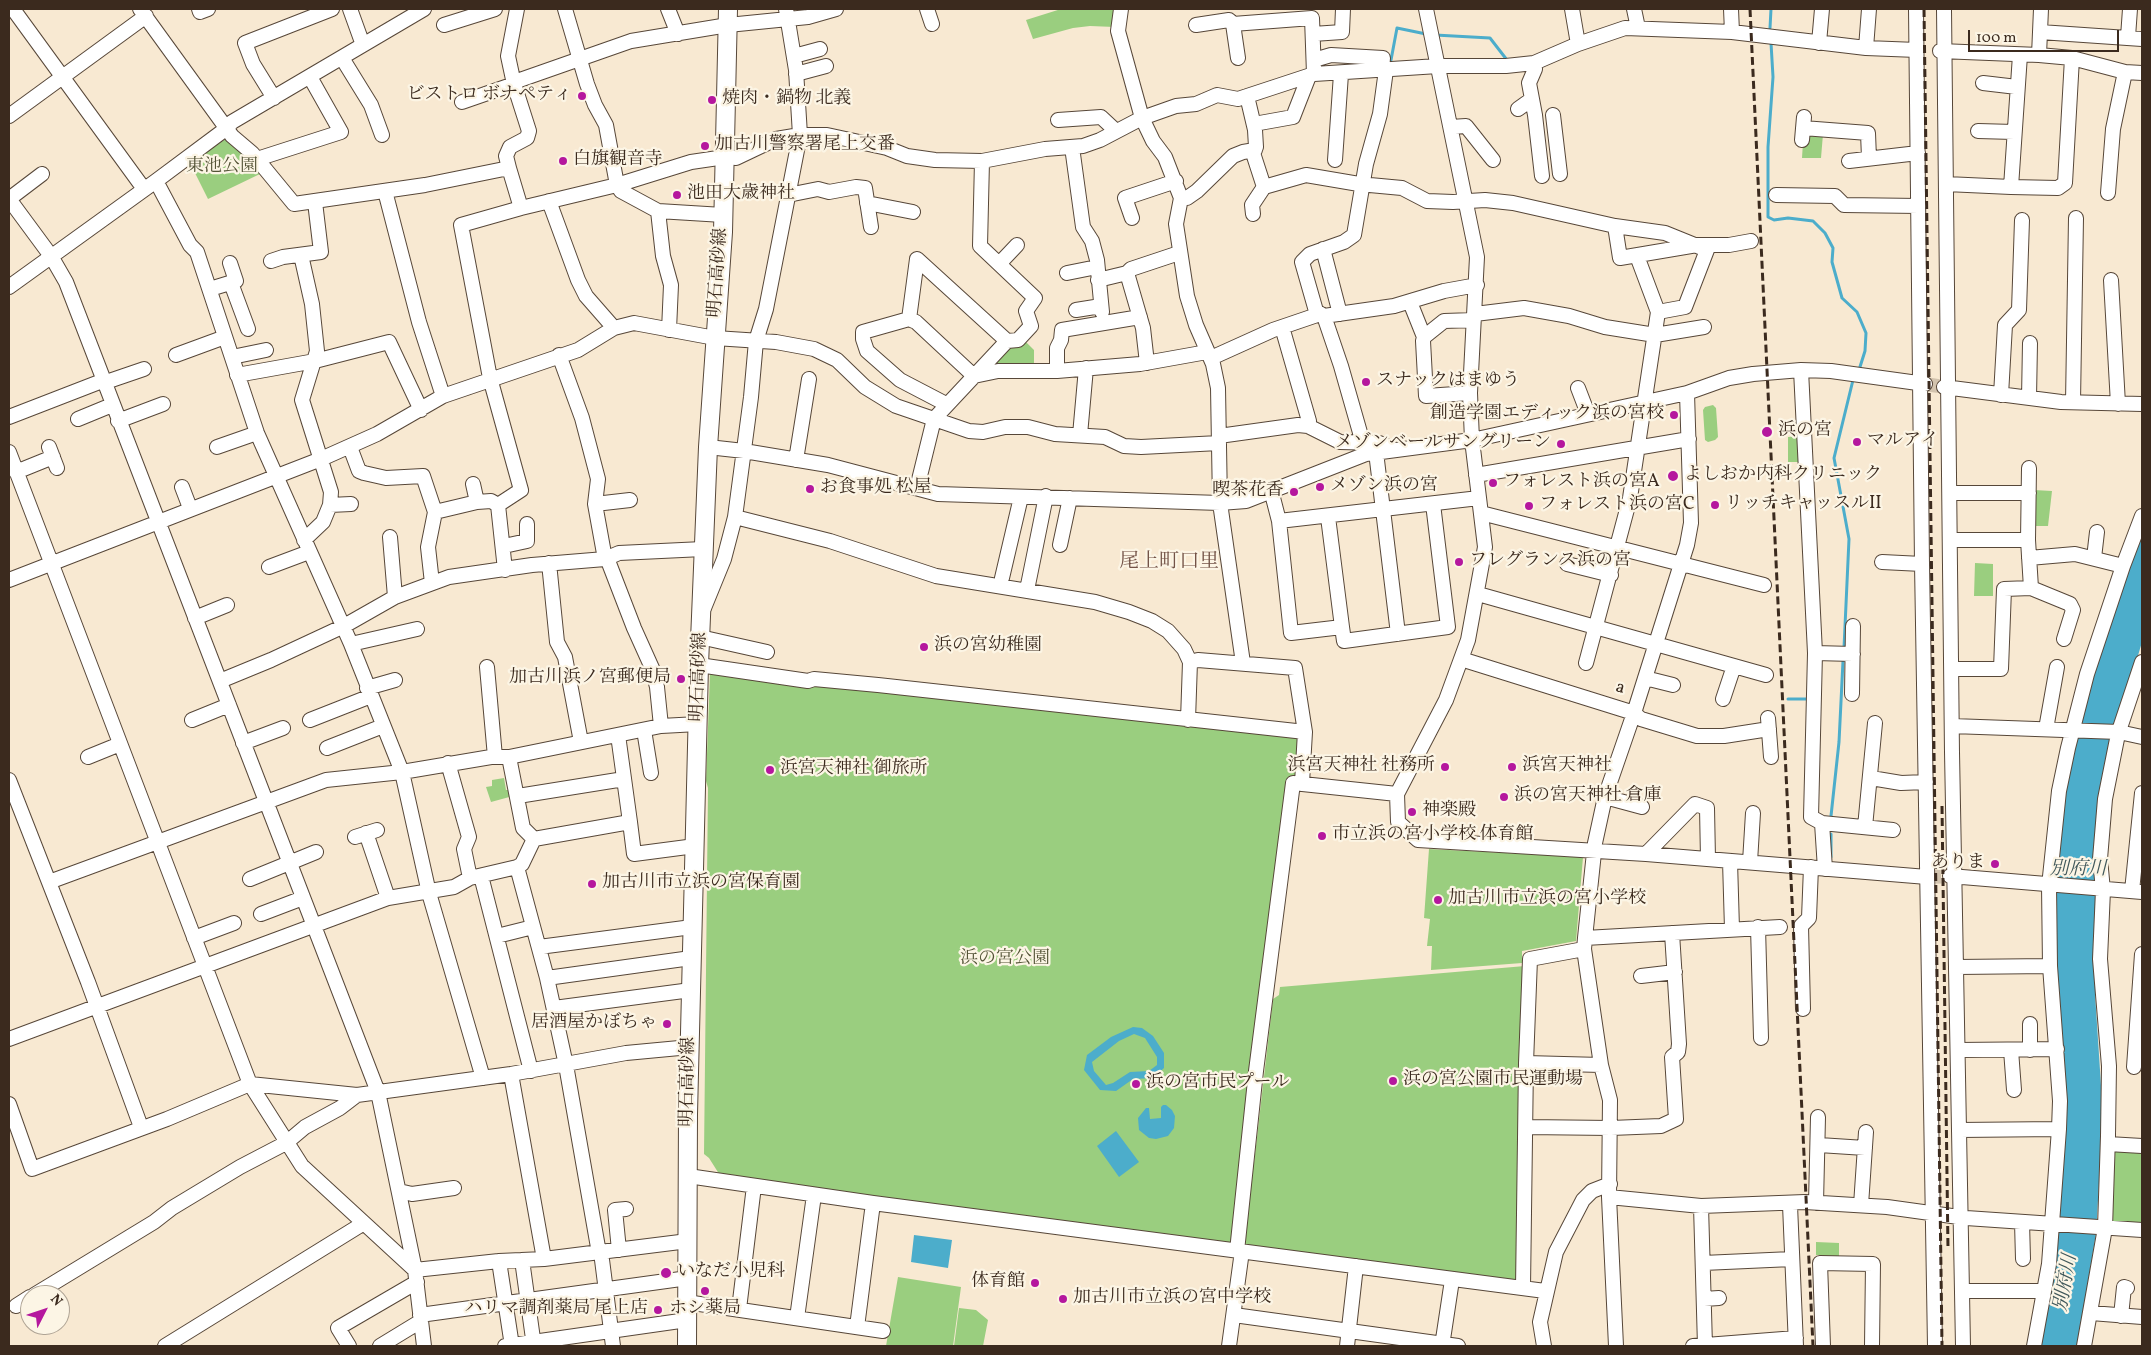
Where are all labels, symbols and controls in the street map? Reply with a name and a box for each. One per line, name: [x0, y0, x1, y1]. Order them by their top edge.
scale bar: [1971, 20, 2122, 52]
text: 100 m: [1976, 28, 2016, 49]
place label: ビストロ ボナペティ: [406, 85, 572, 107]
place label: 焼肉・鍋物 北義: [722, 89, 852, 111]
marker: ビストロ ボナペティ: [576, 90, 588, 102]
marker: 焼肉・鍋物 北義: [706, 94, 718, 106]
place label: 加古川警察署尾上交番: [715, 135, 895, 157]
marker: 加古川警察署尾上交番: [699, 140, 711, 152]
place label: 白旗観音寺: [573, 150, 663, 172]
marker: 白旗観音寺: [557, 155, 569, 167]
park label: 東池公園: [186, 157, 258, 179]
place label: 池田大歳神社: [687, 184, 795, 206]
marker: 池田大歳神社: [671, 189, 683, 201]
street label: 明石高砂線: [705, 227, 733, 319]
place label: スナックはまゆう: [1376, 371, 1520, 393]
marker: スナックはまゆう: [1360, 376, 1372, 388]
place label: 創造学園エディック浜の宮校: [1430, 404, 1664, 426]
marker: 創造学園エディック浜の宮校: [1668, 409, 1680, 421]
place label: 浜の宮: [1778, 421, 1832, 443]
marker: 浜の宮: [1760, 425, 1774, 439]
place label: マルアイ: [1867, 431, 1939, 453]
place label: メゾンベールサングリーン: [1335, 433, 1551, 455]
marker: マルアイ: [1851, 436, 1863, 448]
marker: メゾンベールサングリーン: [1555, 438, 1567, 450]
place label: よしおか内科クリニック: [1684, 465, 1882, 487]
marker: よしおか内科クリニック: [1666, 469, 1680, 483]
place label: フォレスト浜の宮A: [1503, 472, 1660, 494]
place label: メゾン浜の宮: [1330, 476, 1438, 498]
marker: フォレスト浜の宮A: [1487, 477, 1499, 489]
place label: お食事処 松屋: [820, 478, 932, 500]
place label: 喫茶花香: [1212, 481, 1284, 503]
marker: メゾン浜の宮: [1314, 481, 1326, 493]
marker: お食事処 松屋: [804, 483, 816, 495]
marker: 喫茶花香: [1288, 486, 1300, 498]
place label: リッチキャッスルII: [1725, 494, 1882, 516]
place label: フォレスト浜の宮C: [1539, 495, 1695, 517]
marker: リッチキャッスルII: [1709, 499, 1721, 511]
marker: フォレスト浜の宮C: [1523, 500, 1535, 512]
district label: 尾上町口里: [1119, 551, 1219, 575]
place label: フレグランス浜の宮: [1469, 551, 1631, 573]
marker: フレグランス浜の宮: [1453, 556, 1465, 568]
street label: 明石高砂線: [688, 632, 712, 722]
place label: 浜の宮幼稚園: [934, 636, 1042, 658]
marker: 浜の宮幼稚園: [918, 641, 930, 653]
place label: 加古川浜ノ宮郵便局: [509, 668, 671, 690]
marker: 加古川浜ノ宮郵便局: [675, 673, 687, 685]
street label: a: [1613, 677, 1627, 701]
place label: 浜宮天神社 社務所: [1287, 756, 1435, 778]
place label: 浜宮天神社: [1522, 756, 1612, 778]
place label: 浜宮天神社 御旅所: [780, 759, 928, 781]
marker: 浜宮天神社 社務所: [1439, 761, 1451, 773]
marker: 浜宮天神社: [1506, 761, 1518, 773]
marker: 浜宮天神社 御旅所: [764, 764, 776, 776]
place label: 浜の宮天神社 倉庫: [1514, 786, 1662, 808]
marker: 浜の宮天神社 倉庫: [1498, 791, 1510, 803]
place label: 神楽殿: [1422, 801, 1476, 823]
marker: 神楽殿: [1406, 806, 1418, 818]
place label: 市立浜の宮小学校 体育館: [1332, 825, 1534, 847]
marker: 市立浜の宮小学校 体育館: [1316, 830, 1328, 842]
place label: ありま: [1931, 853, 1985, 875]
marker: ありま: [1989, 858, 2001, 870]
water label: 別府川: [2050, 860, 2106, 882]
place label: 加古川市立浜の宮保育園: [602, 873, 800, 895]
marker: 加古川市立浜の宮保育園: [586, 878, 598, 890]
place label: 加古川市立浜の宮小学校: [1448, 889, 1646, 911]
marker: 加古川市立浜の宮小学校: [1432, 894, 1444, 906]
park label: 浜の宮公園: [960, 949, 1050, 971]
place label: 居酒屋かぼちゃ: [531, 1013, 657, 1035]
marker: 居酒屋かぼちゃ: [661, 1018, 673, 1030]
street label: 明石高砂線: [677, 1037, 701, 1127]
place label: 浜の宮公園市民運動場: [1403, 1070, 1583, 1092]
place label: 浜の宮市民プール: [1146, 1073, 1289, 1095]
marker: 浜の宮公園市民運動場: [1387, 1075, 1399, 1087]
marker: 浜の宮市民プール: [1130, 1078, 1142, 1090]
water label: 別府川: [2051, 1253, 2083, 1313]
place label: いなだ小児科: [677, 1262, 785, 1284]
marker: いなだ小児科: [659, 1266, 673, 1280]
place label: 体育館: [971, 1272, 1025, 1294]
marker: 体育館: [1029, 1277, 1041, 1289]
north arrow: [20, 1285, 70, 1335]
marker: ホシ薬局: [699, 1285, 711, 1297]
place label: 加古川市立浜の宮中学校: [1073, 1288, 1271, 1310]
text: N: [45, 1290, 66, 1311]
marker: 加古川市立浜の宮中学校: [1057, 1293, 1069, 1305]
place label: ハリマ調剤薬局 尾上店: [464, 1299, 648, 1321]
place label: ホシ薬局: [669, 1299, 741, 1321]
marker: ハリマ調剤薬局 尾上店: [652, 1304, 664, 1316]

